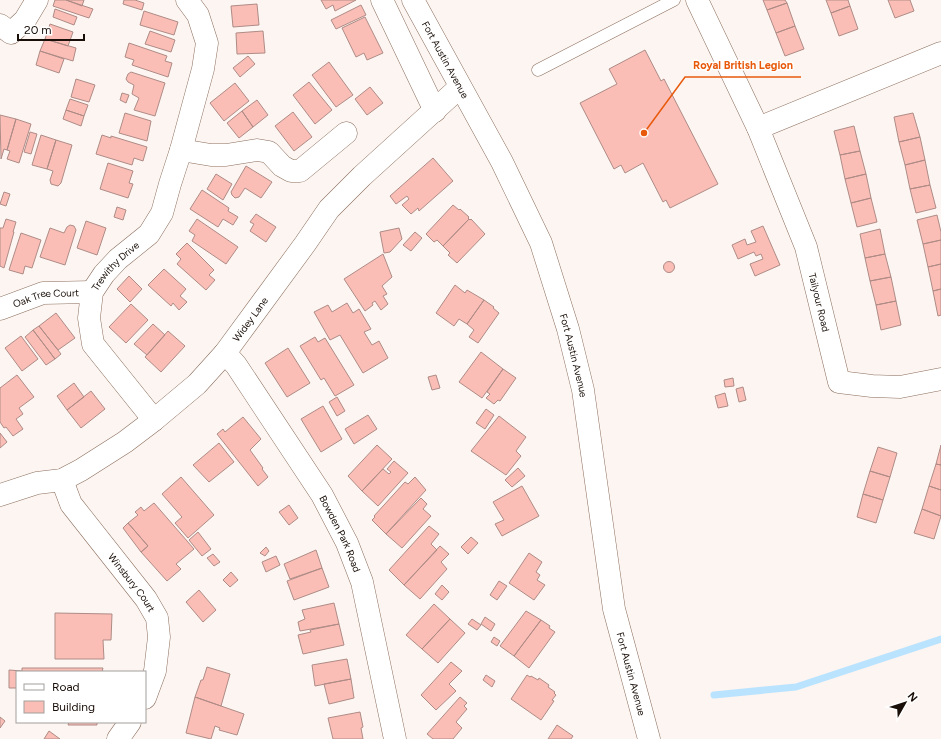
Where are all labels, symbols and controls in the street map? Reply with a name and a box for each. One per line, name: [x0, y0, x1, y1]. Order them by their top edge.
scale bar: [18, 16, 84, 42]
street label: Fort Austin Avenue: [419, 19, 472, 101]
text: 20 m: [24, 23, 52, 37]
callout: Royal British Legion: [685, 54, 801, 77]
text: Royal British Legion: [693, 59, 793, 72]
street label: Trewithy Drive: [88, 238, 142, 293]
street label: Tailyour Road: [806, 272, 833, 333]
street label: Oak Tree Court: [11, 286, 79, 310]
street label: Widey Lane: [229, 294, 271, 344]
street label: Fort Austin Avenue: [557, 312, 591, 399]
street label: Bowden Park Road: [317, 493, 364, 574]
street label: Winsbury Court: [106, 550, 159, 614]
street label: Fort Austin Avenue: [614, 631, 649, 718]
legend: [16, 671, 146, 723]
text: Road: [52, 680, 80, 694]
north arrow: [885, 683, 925, 723]
text: N: [905, 690, 920, 704]
text: Building: [52, 700, 95, 714]

